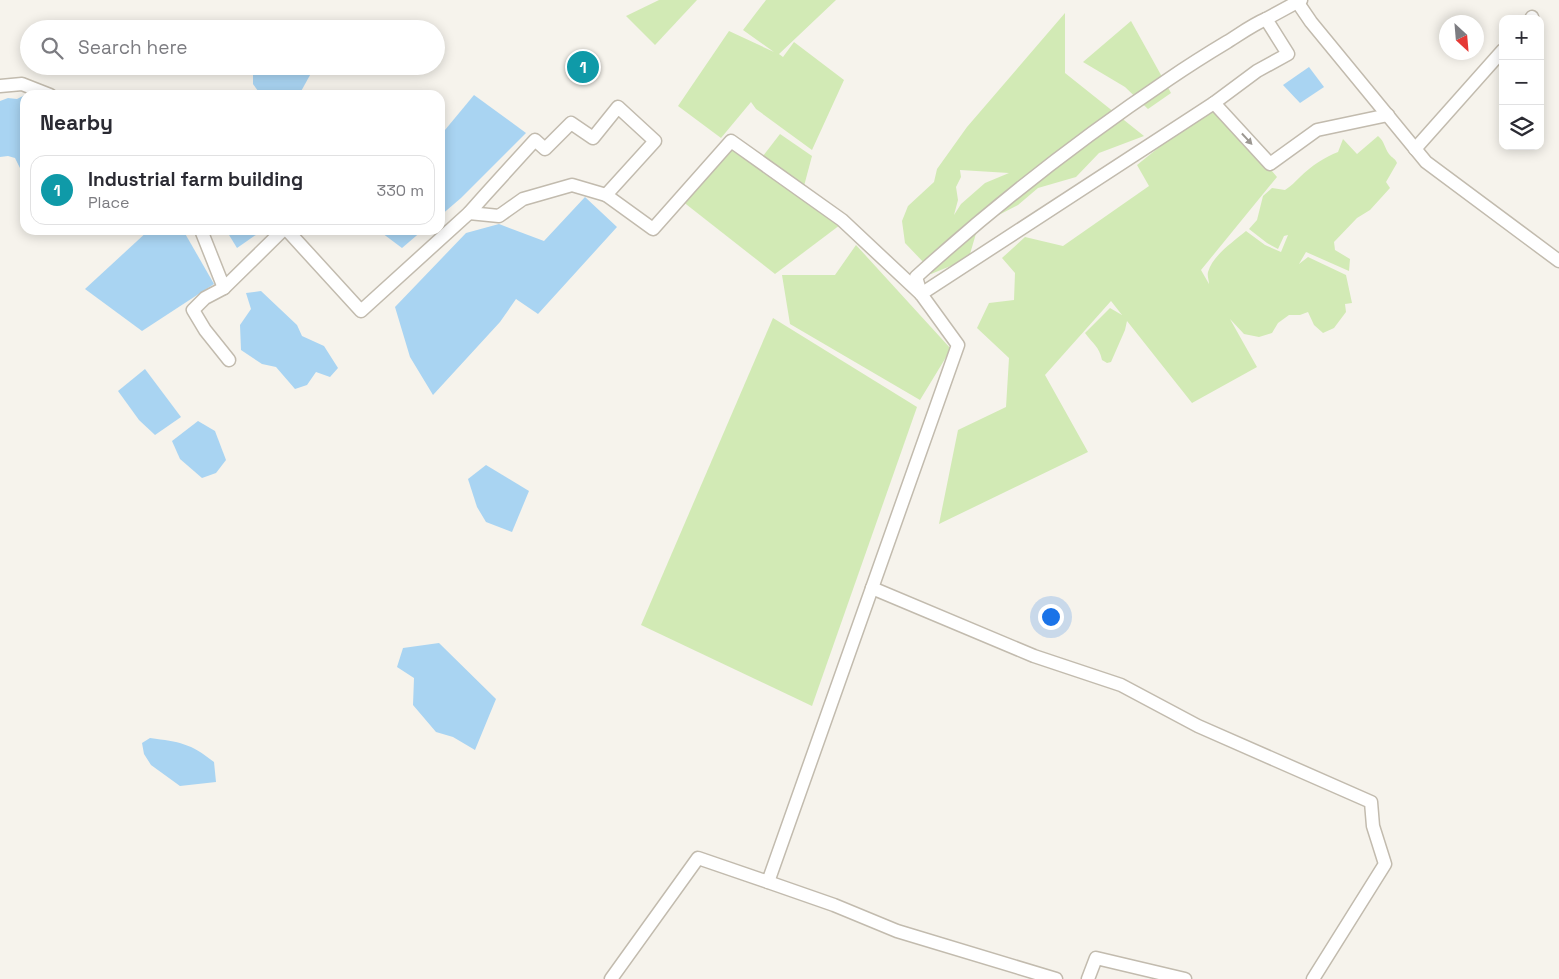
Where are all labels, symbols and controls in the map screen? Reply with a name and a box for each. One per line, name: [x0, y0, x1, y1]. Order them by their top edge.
north arrow: [1439, 15, 1484, 60]
map controls: [1499, 15, 1544, 150]
button: +: [1499, 15, 1544, 60]
search box: [20, 20, 445, 75]
icon: search: [38, 34, 66, 62]
text: Search here: [78, 35, 188, 60]
pin: 1: [567, 48, 599, 86]
button: −: [1499, 60, 1544, 105]
button: layers: [1499, 105, 1544, 150]
text: Nearby: [40, 109, 113, 136]
one-way arrow: [1241, 132, 1253, 144]
text: Industrial farm building: [88, 167, 303, 192]
text: 1: [53, 180, 61, 201]
text: 330 m: [377, 180, 424, 201]
text: Place: [88, 192, 130, 213]
your location: [1038, 604, 1064, 630]

